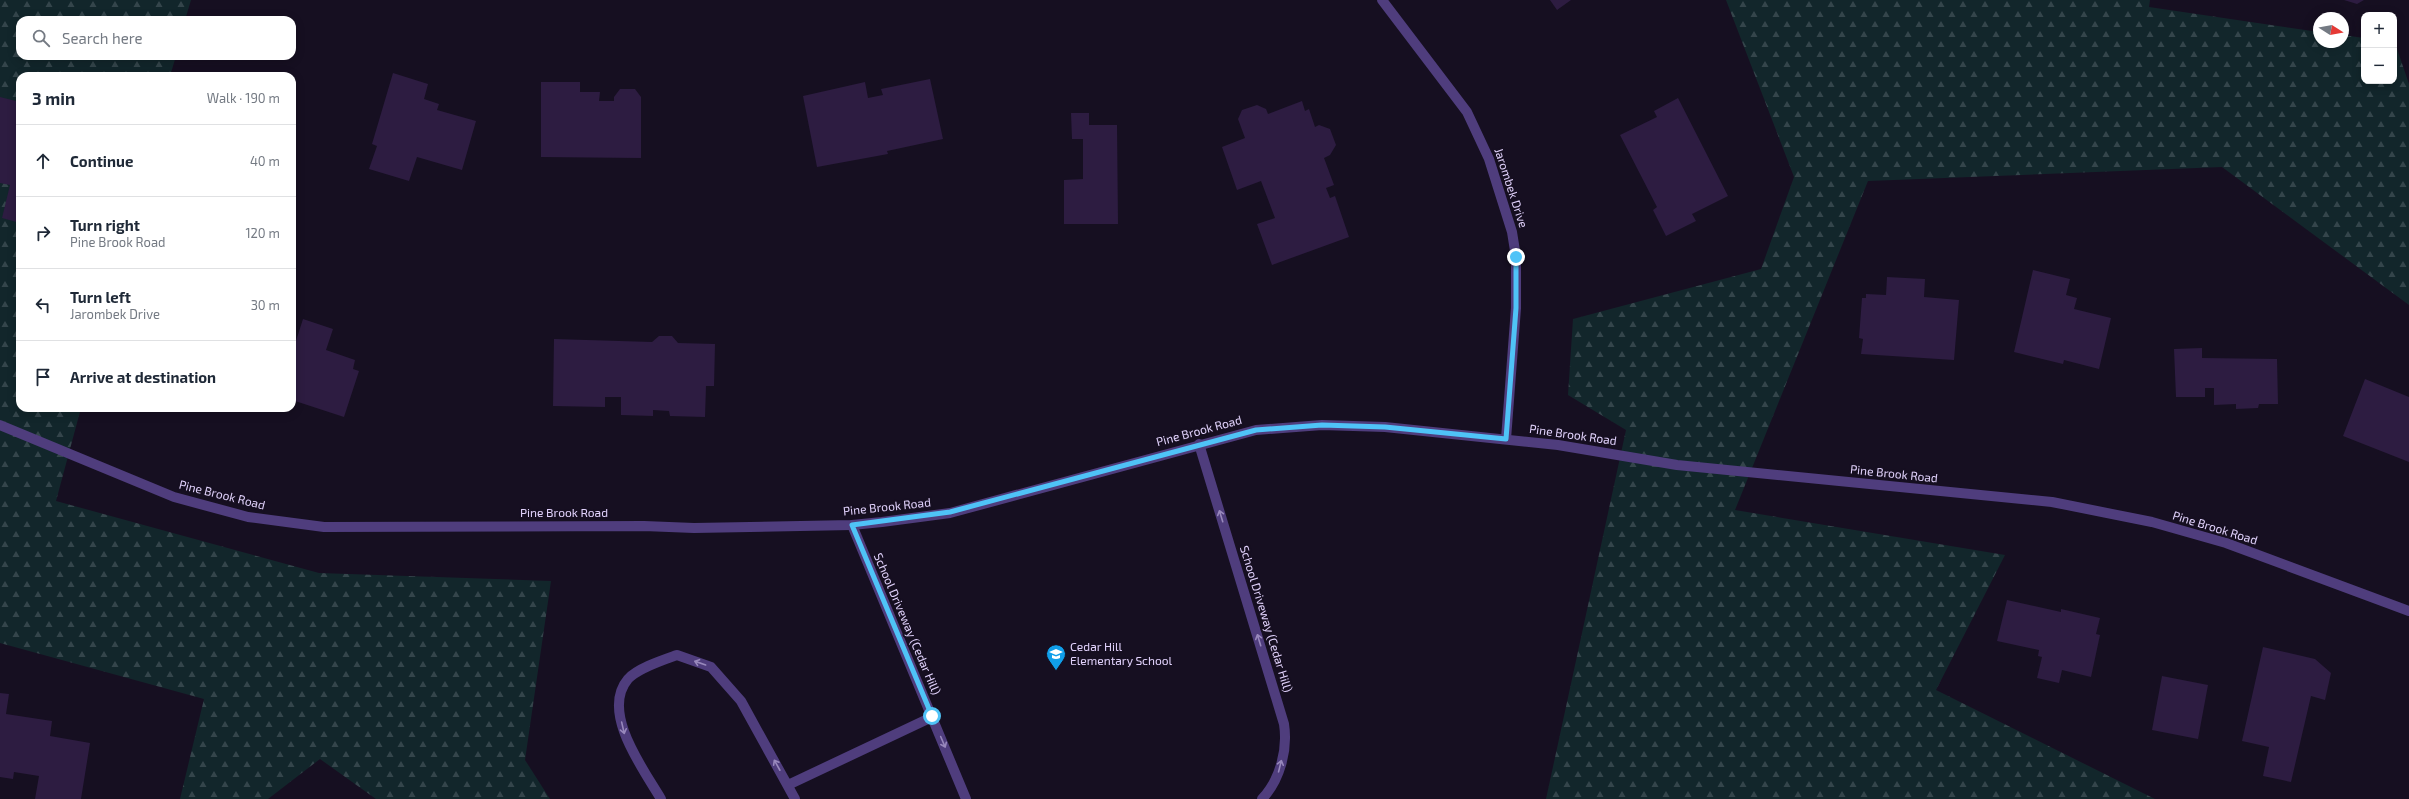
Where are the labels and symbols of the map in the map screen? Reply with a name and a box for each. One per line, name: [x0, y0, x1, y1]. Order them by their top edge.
north arrow: [2313, 12, 2349, 48]
street label: Jarombek Drive: [1492, 146, 1531, 229]
route end: [1507, 248, 1525, 266]
street label: Pine Brook Road: [1154, 412, 1243, 448]
street label: Pine Brook Road: [1529, 421, 1618, 447]
street label: Pine Brook Road: [1850, 461, 1939, 485]
street label: Pine Brook Road: [178, 477, 267, 511]
street label: Pine Brook Road: [842, 494, 931, 518]
street label: Pine Brook Road: [520, 505, 608, 519]
street label: Pine Brook Road: [2171, 507, 2260, 547]
one-way arrow: [1217, 510, 1224, 523]
street label: School Driveway (Cedar Hill): [1238, 544, 1296, 694]
street label: School Driveway (Cedar Hill): [872, 551, 944, 697]
one-way arrow: [1255, 634, 1262, 647]
place label: Cedar Hill Elementary School: [1070, 639, 1173, 667]
school or university icon: Cedar Hill Elementary School: [1045, 643, 1067, 671]
one-way arrow: [693, 659, 706, 666]
route start: [923, 707, 941, 725]
one-way arrow: [619, 721, 627, 734]
one-way arrow: [939, 736, 947, 748]
one-way arrow: [772, 759, 780, 771]
one-way arrow: [1277, 759, 1285, 772]

